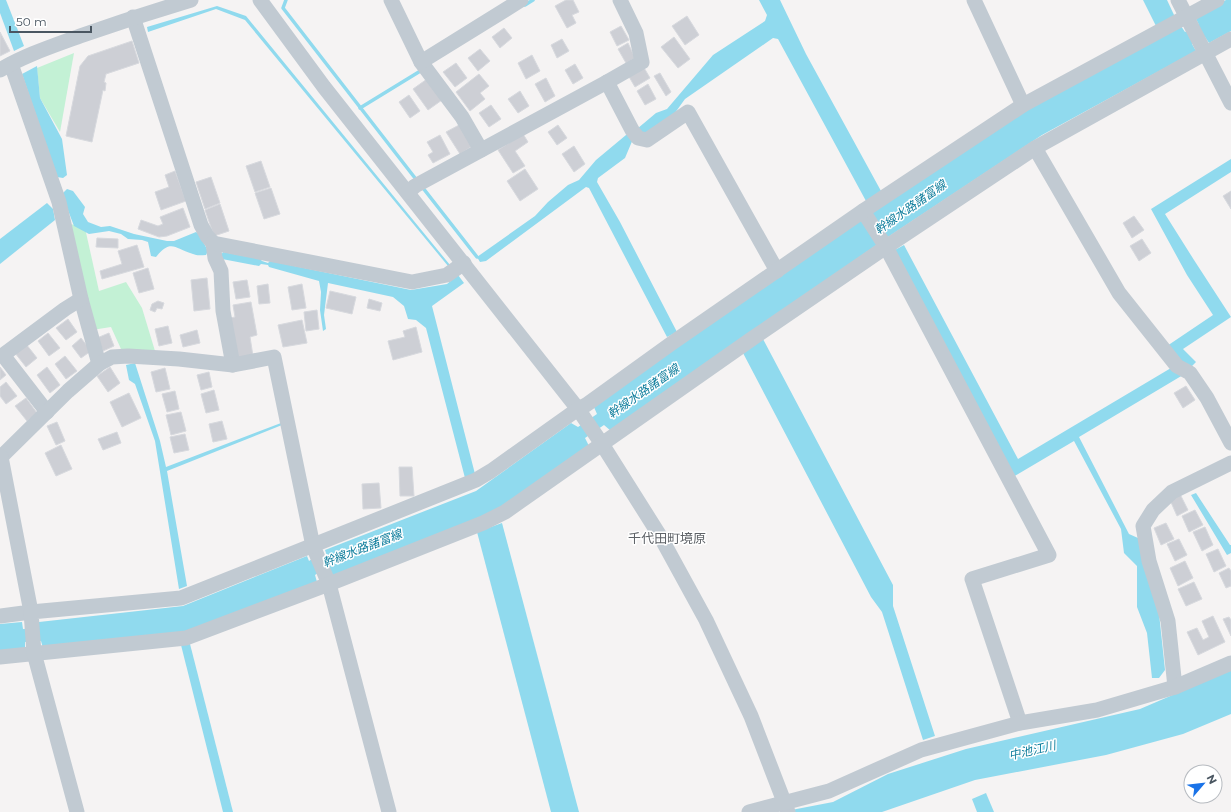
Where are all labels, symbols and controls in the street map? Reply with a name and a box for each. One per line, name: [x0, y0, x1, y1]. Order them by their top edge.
scale bar: [10, 8, 91, 34]
text: 50 m: [16, 14, 47, 29]
water label: 幹線水路諸富線: [871, 176, 950, 237]
water label: 幹線水路諸富線: [604, 360, 683, 421]
water label: 幹線水路諸富線: [320, 525, 406, 570]
district label: 千代田町境原: [628, 530, 706, 546]
water label: 中池江川: [1007, 737, 1059, 763]
north arrow: [1183, 764, 1223, 804]
text: N: [1204, 772, 1220, 787]

